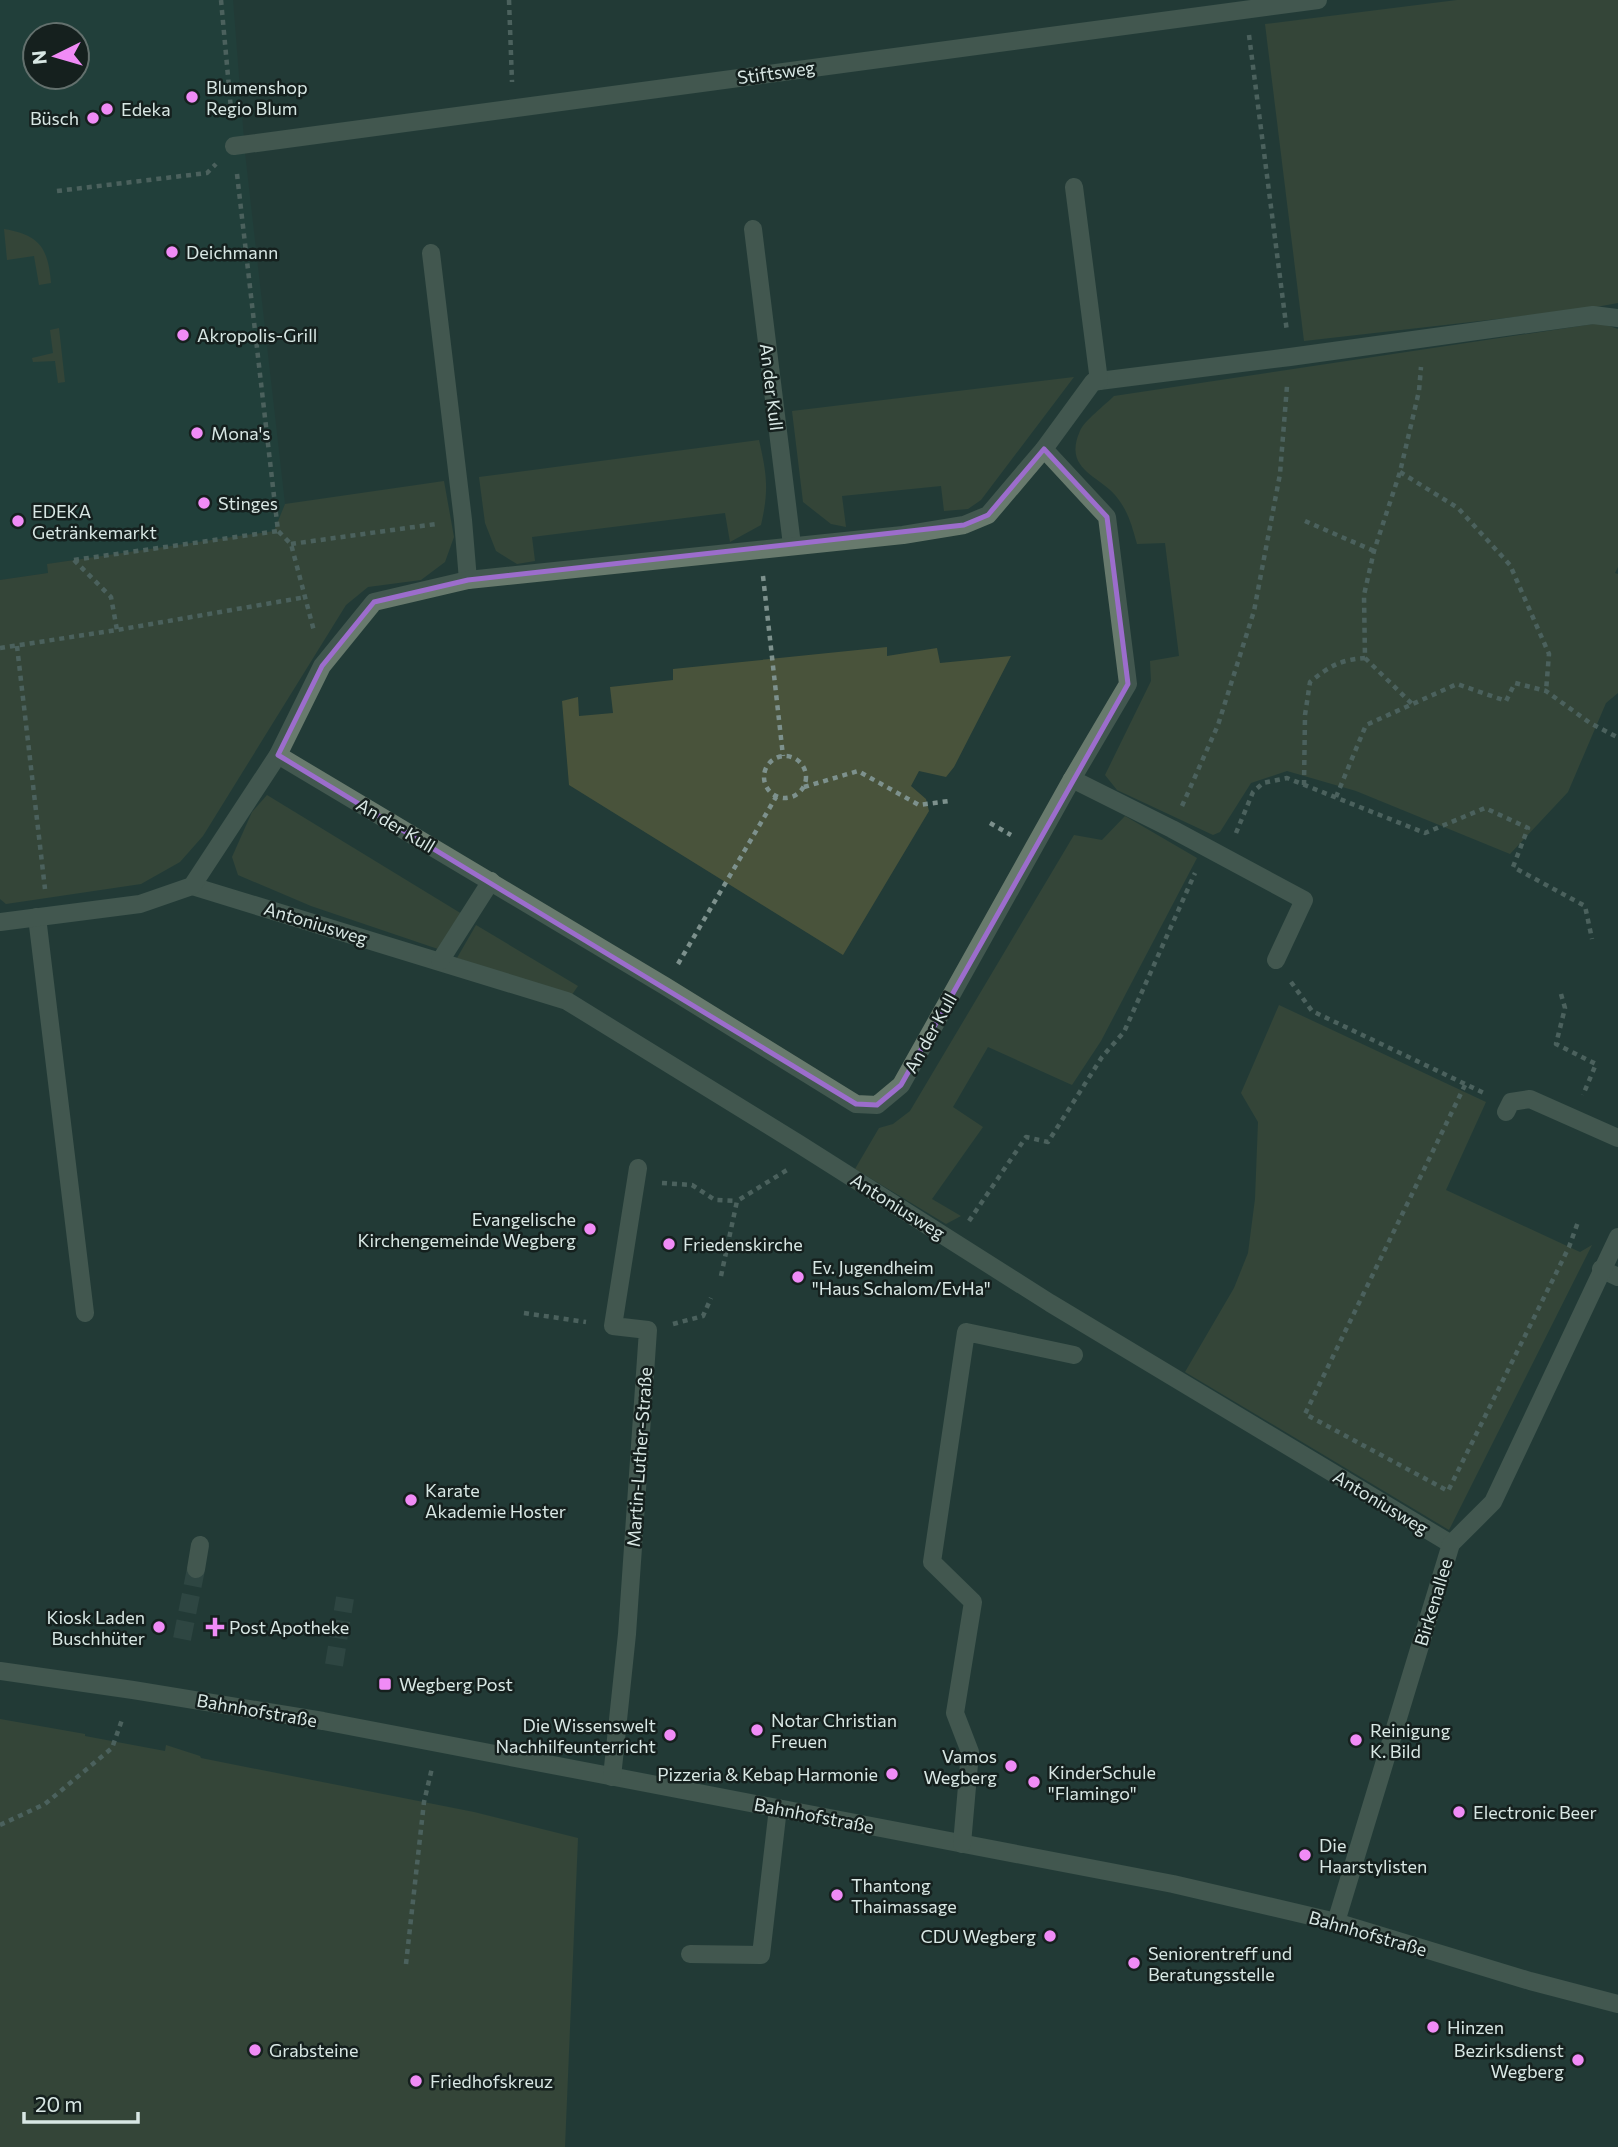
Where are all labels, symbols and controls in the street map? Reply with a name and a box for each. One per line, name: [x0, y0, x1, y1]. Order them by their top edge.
north arrow: [21, 21, 91, 91]
text: N: [26, 49, 51, 66]
street label: Stiftsweg: [736, 56, 816, 88]
place label: Blumenshop Regio Blum: [206, 76, 308, 119]
marker: Blumenshop Regio Blum: [184, 89, 200, 105]
place label: Edeka: [121, 98, 171, 120]
marker: Edeka: [99, 101, 115, 117]
place label: Büsch: [30, 107, 79, 129]
marker: Büsch: [85, 110, 101, 126]
place label: Deichmann: [186, 241, 278, 263]
marker: Deichmann: [164, 244, 180, 260]
place label: Akropolis-Grill: [197, 324, 317, 346]
marker: Akropolis-Grill: [175, 327, 191, 343]
street label: An der Kull: [756, 342, 788, 432]
place label: Mona's: [211, 422, 271, 444]
marker: Mona's: [189, 425, 205, 441]
place label: Stinges: [218, 492, 278, 514]
marker: Stinges: [196, 495, 212, 511]
place label: EDEKA Getränkemarkt: [32, 500, 157, 543]
marker: EDEKA Getränkemarkt: [10, 513, 26, 529]
street label: An der Kull: [353, 793, 439, 857]
street label: Antoniusweg: [262, 897, 371, 949]
street label: An der Kull: [899, 989, 961, 1077]
street label: Antoniusweg: [847, 1168, 949, 1244]
place label: Evangelische Kirchengemeinde Wegberg: [357, 1208, 576, 1251]
marker: Evangelische Kirchengemeinde Wegberg: [582, 1221, 598, 1237]
place label: Friedenskirche: [683, 1233, 803, 1255]
marker: Friedenskirche: [661, 1236, 677, 1252]
place label: Ev. Jugendheim "Haus Schalom/EvHa": [812, 1256, 991, 1299]
marker: Ev. Jugendheim "Haus Schalom/EvHa": [790, 1269, 806, 1285]
street label: Martin-Luther-Straße: [622, 1366, 656, 1548]
street label: Antoniusweg: [1329, 1465, 1433, 1539]
place label: Karate Akademie Hoster: [425, 1479, 566, 1522]
marker: Karate Akademie Hoster: [403, 1492, 419, 1508]
street label: Birkenallee: [1409, 1556, 1457, 1648]
place label: Kiosk Laden Buschhüter: [46, 1606, 145, 1649]
place label: Post Apotheke: [229, 1616, 349, 1638]
marker: Kiosk Laden Buschhüter: [151, 1619, 167, 1635]
marker: Post Apotheke: [207, 1619, 223, 1635]
place label: Wegberg Post: [399, 1673, 513, 1695]
marker: Wegberg Post: [377, 1676, 393, 1692]
street label: Bahnhofstraße: [195, 1689, 319, 1731]
place label: Notar Christian Freuen: [771, 1709, 897, 1752]
place label: Die Wissenswelt Nachhilfeunterricht: [495, 1714, 656, 1757]
place label: Reinigung K. Bild: [1370, 1719, 1451, 1762]
marker: Notar Christian Freuen: [749, 1722, 765, 1738]
marker: Die Wissenswelt Nachhilfeunterricht: [662, 1727, 678, 1743]
marker: Reinigung K. Bild: [1348, 1732, 1364, 1748]
place label: Vamos Wegberg: [924, 1745, 997, 1788]
marker: Vamos Wegberg: [1003, 1758, 1019, 1774]
place label: KinderSchule "Flamingo": [1048, 1761, 1156, 1804]
place label: Pizzeria & Kebap Harmonie: [657, 1763, 878, 1785]
marker: Pizzeria & Kebap Harmonie: [884, 1766, 900, 1782]
marker: KinderSchule "Flamingo": [1026, 1774, 1042, 1790]
street label: Bahnhofstraße: [752, 1793, 876, 1837]
place label: Electronic Beer: [1473, 1801, 1597, 1823]
marker: Electronic Beer: [1451, 1804, 1467, 1820]
place label: Die Haarstylisten: [1319, 1834, 1427, 1877]
marker: Die Haarstylisten: [1297, 1847, 1313, 1863]
place label: Thantong Thaimassage: [851, 1874, 957, 1917]
marker: Thantong Thaimassage: [829, 1887, 845, 1903]
street label: Bahnhofstraße: [1306, 1906, 1430, 1960]
place label: CDU Wegberg: [920, 1925, 1036, 1947]
marker: CDU Wegberg: [1042, 1928, 1058, 1944]
place label: Seniorentreff und Beratungsstelle: [1148, 1942, 1292, 1985]
marker: Seniorentreff und Beratungsstelle: [1126, 1955, 1142, 1971]
place label: Hinzen: [1447, 2016, 1504, 2038]
marker: Hinzen: [1425, 2019, 1441, 2035]
place label: Grabsteine: [269, 2039, 358, 2061]
place label: Bezirksdienst Wegberg: [1454, 2039, 1564, 2082]
marker: Grabsteine: [247, 2042, 263, 2058]
marker: Bezirksdienst Wegberg: [1570, 2052, 1586, 2068]
place label: Friedhofskreuz: [430, 2070, 553, 2092]
marker: Friedhofskreuz: [408, 2073, 424, 2089]
scale bar: [24, 2080, 138, 2124]
text: 20 m: [35, 2091, 83, 2116]

